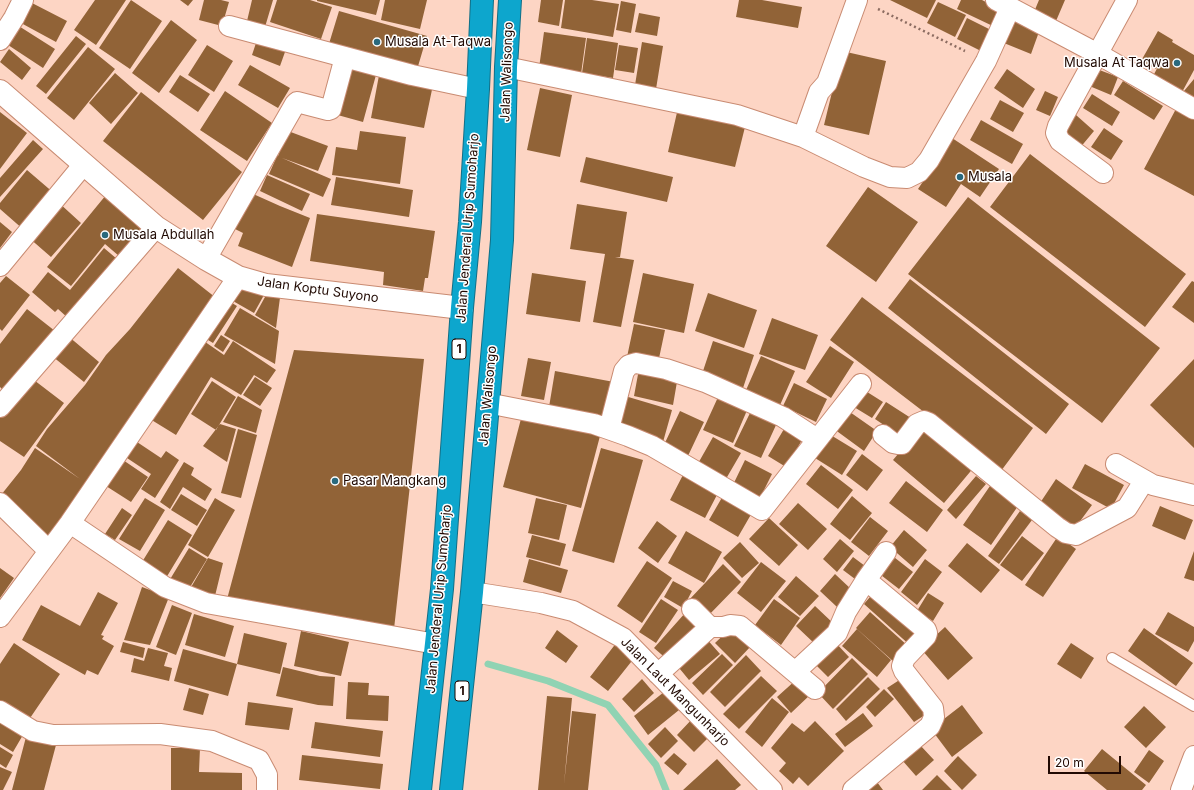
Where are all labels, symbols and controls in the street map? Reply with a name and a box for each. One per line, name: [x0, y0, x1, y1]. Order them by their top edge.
street label: Jalan Walisongo: [497, 22, 517, 122]
place label: Musala At-Taqwa: [385, 34, 491, 50]
marker: Musala At-Taqwa: [372, 37, 382, 47]
place label: Musala At Taqwa: [1064, 55, 1169, 71]
marker: Musala At Taqwa: [1172, 58, 1182, 68]
street label: Jalan Jenderal Urip Sumoharjo: [454, 133, 482, 323]
place label: Musala: [968, 169, 1012, 185]
marker: Musala: [955, 172, 965, 182]
place label: Musala Abdullah: [113, 227, 215, 243]
marker: Musala Abdullah: [100, 230, 110, 240]
street label: Jalan Koptu Suyono: [256, 274, 380, 306]
road number: 1: [452, 339, 466, 359]
street label: Jalan Walisongo: [476, 345, 500, 447]
place label: Pasar Mangkang: [343, 473, 446, 489]
marker: Pasar Mangkang: [330, 476, 340, 486]
street label: Jalan Jenderal Urip Sumoharjo: [423, 504, 455, 694]
street label: Jalan Laut Mangunharjo: [617, 634, 733, 750]
road number: 1: [455, 681, 469, 701]
scale bar: [1050, 748, 1123, 774]
text: 20 m: [1055, 755, 1084, 770]

